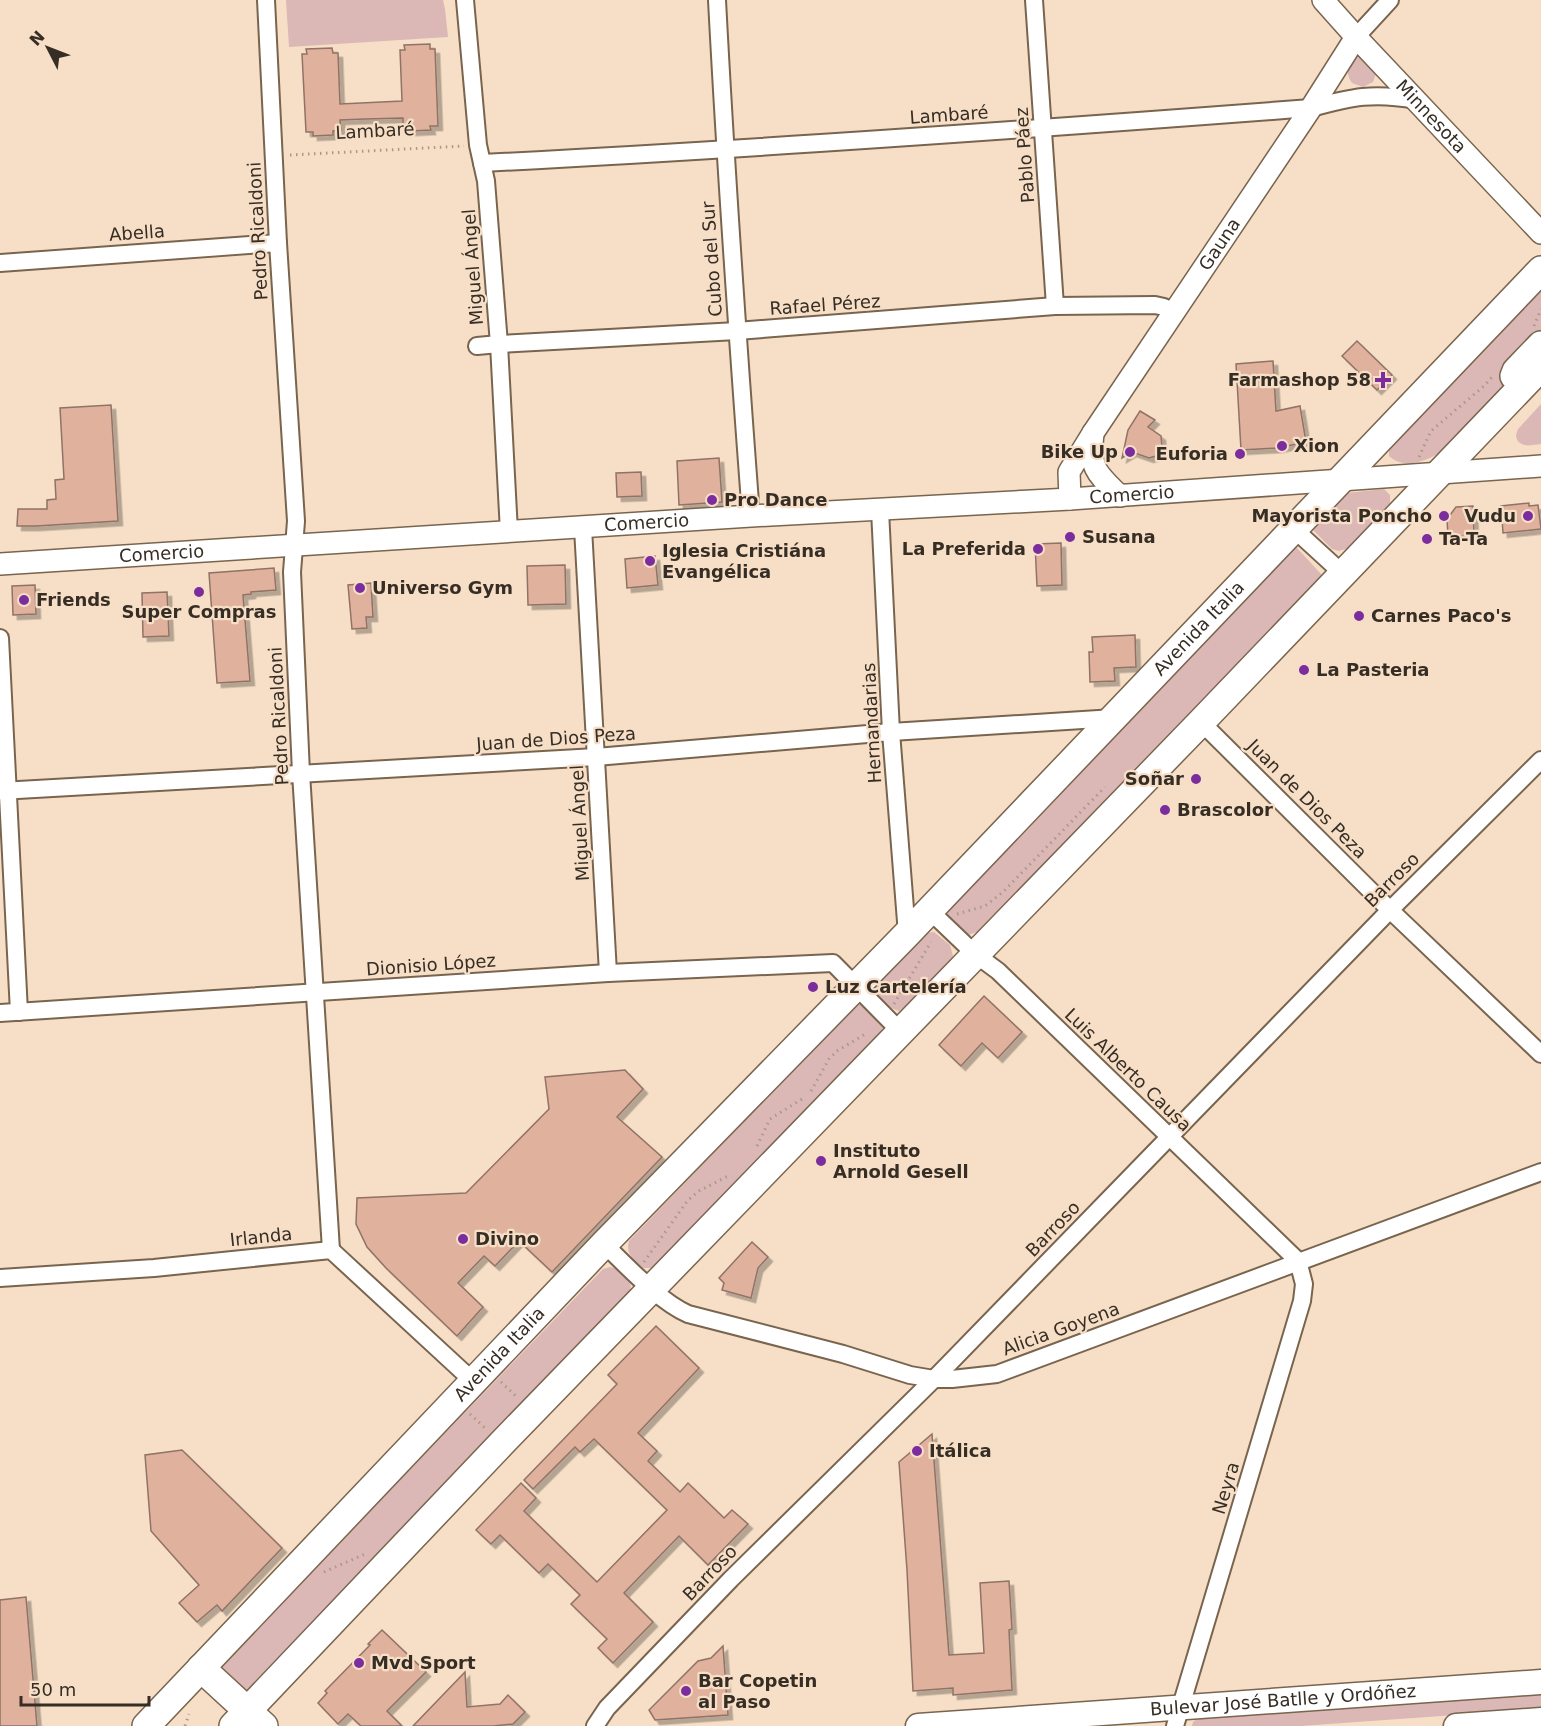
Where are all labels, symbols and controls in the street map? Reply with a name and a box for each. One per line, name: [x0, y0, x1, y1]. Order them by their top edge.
north arrow: [18, 18, 78, 78]
text: N: [26, 27, 49, 50]
street label: Minnesota: [1392, 75, 1471, 157]
street label: Lambaré: [909, 101, 989, 128]
street label: Pablo Páez: [1011, 106, 1038, 204]
street label: Lambaré: [335, 118, 415, 143]
street label: Pedro Ricaldoni: [243, 161, 272, 301]
street label: Cubo del Sur: [697, 200, 726, 317]
street label: Miguel Ángel: [458, 208, 487, 326]
street label: Gauna: [1194, 214, 1244, 274]
street label: Abella: [108, 220, 166, 245]
street label: Rafael Pérez: [769, 290, 881, 319]
place label: Farmashop 58: [1228, 369, 1371, 390]
marker: Farmashop 58: [1376, 373, 1390, 387]
place label: Xion: [1294, 435, 1339, 456]
marker: Xion: [1275, 439, 1289, 453]
place label: Bike Up: [1041, 441, 1118, 462]
place label: Euforia: [1155, 443, 1228, 464]
marker: Bike Up: [1123, 445, 1137, 459]
marker: Euforia: [1233, 447, 1247, 461]
street label: Comercio: [1089, 481, 1175, 508]
place label: Pro Dance: [724, 489, 827, 510]
marker: Pro Dance: [705, 493, 719, 507]
place label: Mayorista Poncho: [1251, 505, 1432, 526]
place label: Vudu: [1464, 505, 1516, 526]
street label: Comercio: [603, 509, 690, 535]
marker: Mayorista Poncho: [1437, 509, 1451, 523]
marker: Vudu: [1521, 509, 1535, 523]
place label: Susana: [1082, 526, 1156, 547]
place label: Ta-Ta: [1439, 528, 1488, 549]
marker: Susana: [1063, 530, 1077, 544]
marker: Ta-Ta: [1420, 532, 1434, 546]
place label: La Preferida: [902, 538, 1026, 559]
street label: Comercio: [118, 540, 205, 566]
place label: Iglesia Cristiána Evangélica: [662, 540, 826, 582]
marker: La Preferida: [1031, 542, 1045, 556]
marker: Iglesia Cristiána Evangélica: [643, 554, 657, 568]
place label: Universo Gym: [372, 577, 513, 598]
street label: Avenida Italia: [1149, 577, 1248, 679]
marker: Universo Gym: [353, 581, 367, 595]
marker: Super Compras: [192, 585, 206, 599]
place label: Friends: [36, 589, 111, 610]
marker: Friends: [17, 593, 31, 607]
place label: Super Compras: [122, 601, 276, 622]
place label: Carnes Paco's: [1371, 605, 1511, 626]
marker: Carnes Paco's: [1352, 609, 1366, 623]
street label: Pedro Ricaldoni: [264, 646, 293, 786]
place label: La Pasteria: [1316, 659, 1429, 680]
street label: Hernandarias: [858, 662, 885, 784]
marker: La Pasteria: [1297, 663, 1311, 677]
street label: Juan de Dios Peza: [475, 722, 636, 755]
street label: Juan de Dios Peza: [1243, 734, 1371, 863]
street label: Miguel Ángel: [566, 764, 593, 882]
place label: Soñar: [1125, 768, 1184, 789]
marker: Soñar: [1189, 772, 1203, 786]
place label: Brascolor: [1177, 799, 1273, 820]
marker: Brascolor: [1158, 803, 1172, 817]
street label: Barroso: [1360, 848, 1423, 911]
street label: Dionisio López: [365, 949, 497, 980]
place label: Luz Cartelería: [825, 976, 967, 997]
marker: Luz Cartelería: [806, 980, 820, 994]
street label: Luis Alberto Causa: [1061, 1004, 1196, 1135]
place label: Instituto Arnold Gesell: [833, 1140, 969, 1182]
marker: Instituto Arnold Gesell: [814, 1154, 828, 1168]
street label: Barroso: [1021, 1197, 1084, 1261]
street label: Irlanda: [229, 1223, 293, 1250]
place label: Divino: [475, 1228, 539, 1249]
marker: Divino: [456, 1232, 470, 1246]
street label: Alicia Goyena: [999, 1298, 1122, 1359]
street label: Avenida Italia: [449, 1302, 549, 1405]
place label: Itálica: [929, 1440, 992, 1461]
marker: Itálica: [910, 1444, 924, 1458]
street label: Neyra: [1208, 1459, 1243, 1517]
street label: Barroso: [678, 1541, 741, 1605]
place label: Mvd Sport: [371, 1652, 476, 1673]
marker: Mvd Sport: [352, 1656, 366, 1670]
scale bar: [21, 1669, 148, 1707]
place label: Bar Copetin al Paso: [698, 1670, 817, 1712]
text: 50 m: [30, 1679, 76, 1700]
street label: Bulevar José Batlle y Ordóñez: [1149, 1680, 1417, 1720]
marker: Bar Copetin al Paso: [679, 1684, 693, 1698]

